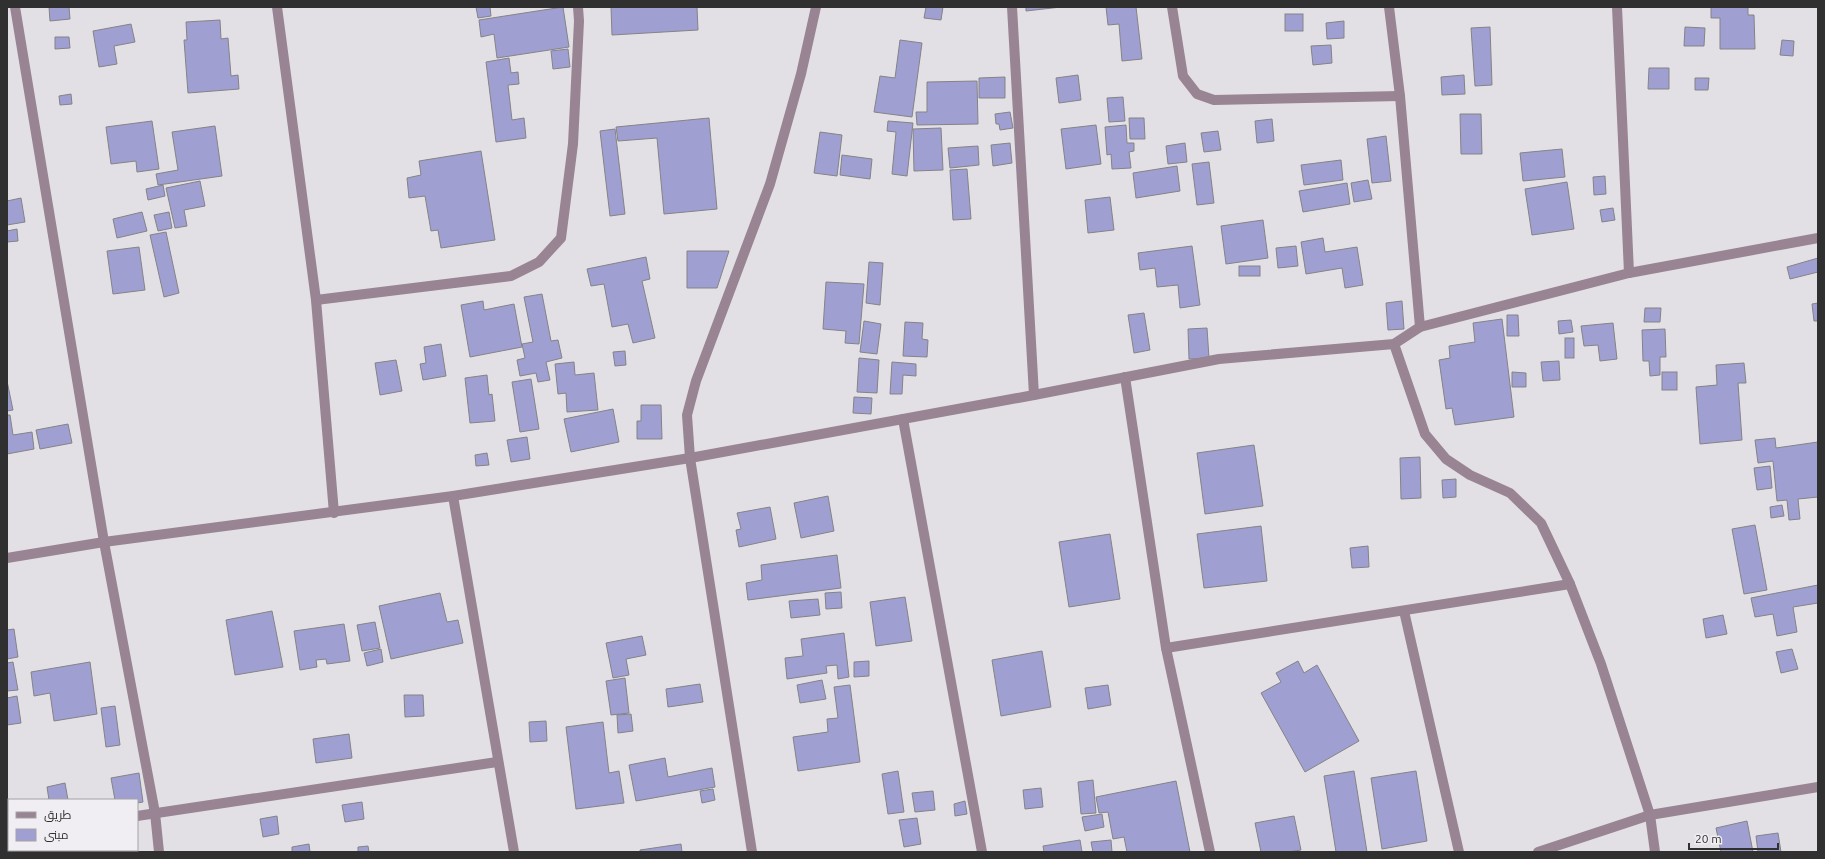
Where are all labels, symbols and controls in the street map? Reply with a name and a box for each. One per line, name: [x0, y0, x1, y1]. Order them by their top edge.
legend: [8, 799, 138, 851]
text: طريق: [44, 808, 72, 822]
scale bar: [1689, 825, 1778, 851]
text: مبنى: [44, 828, 69, 842]
text: 20 m: [1695, 832, 1722, 845]

